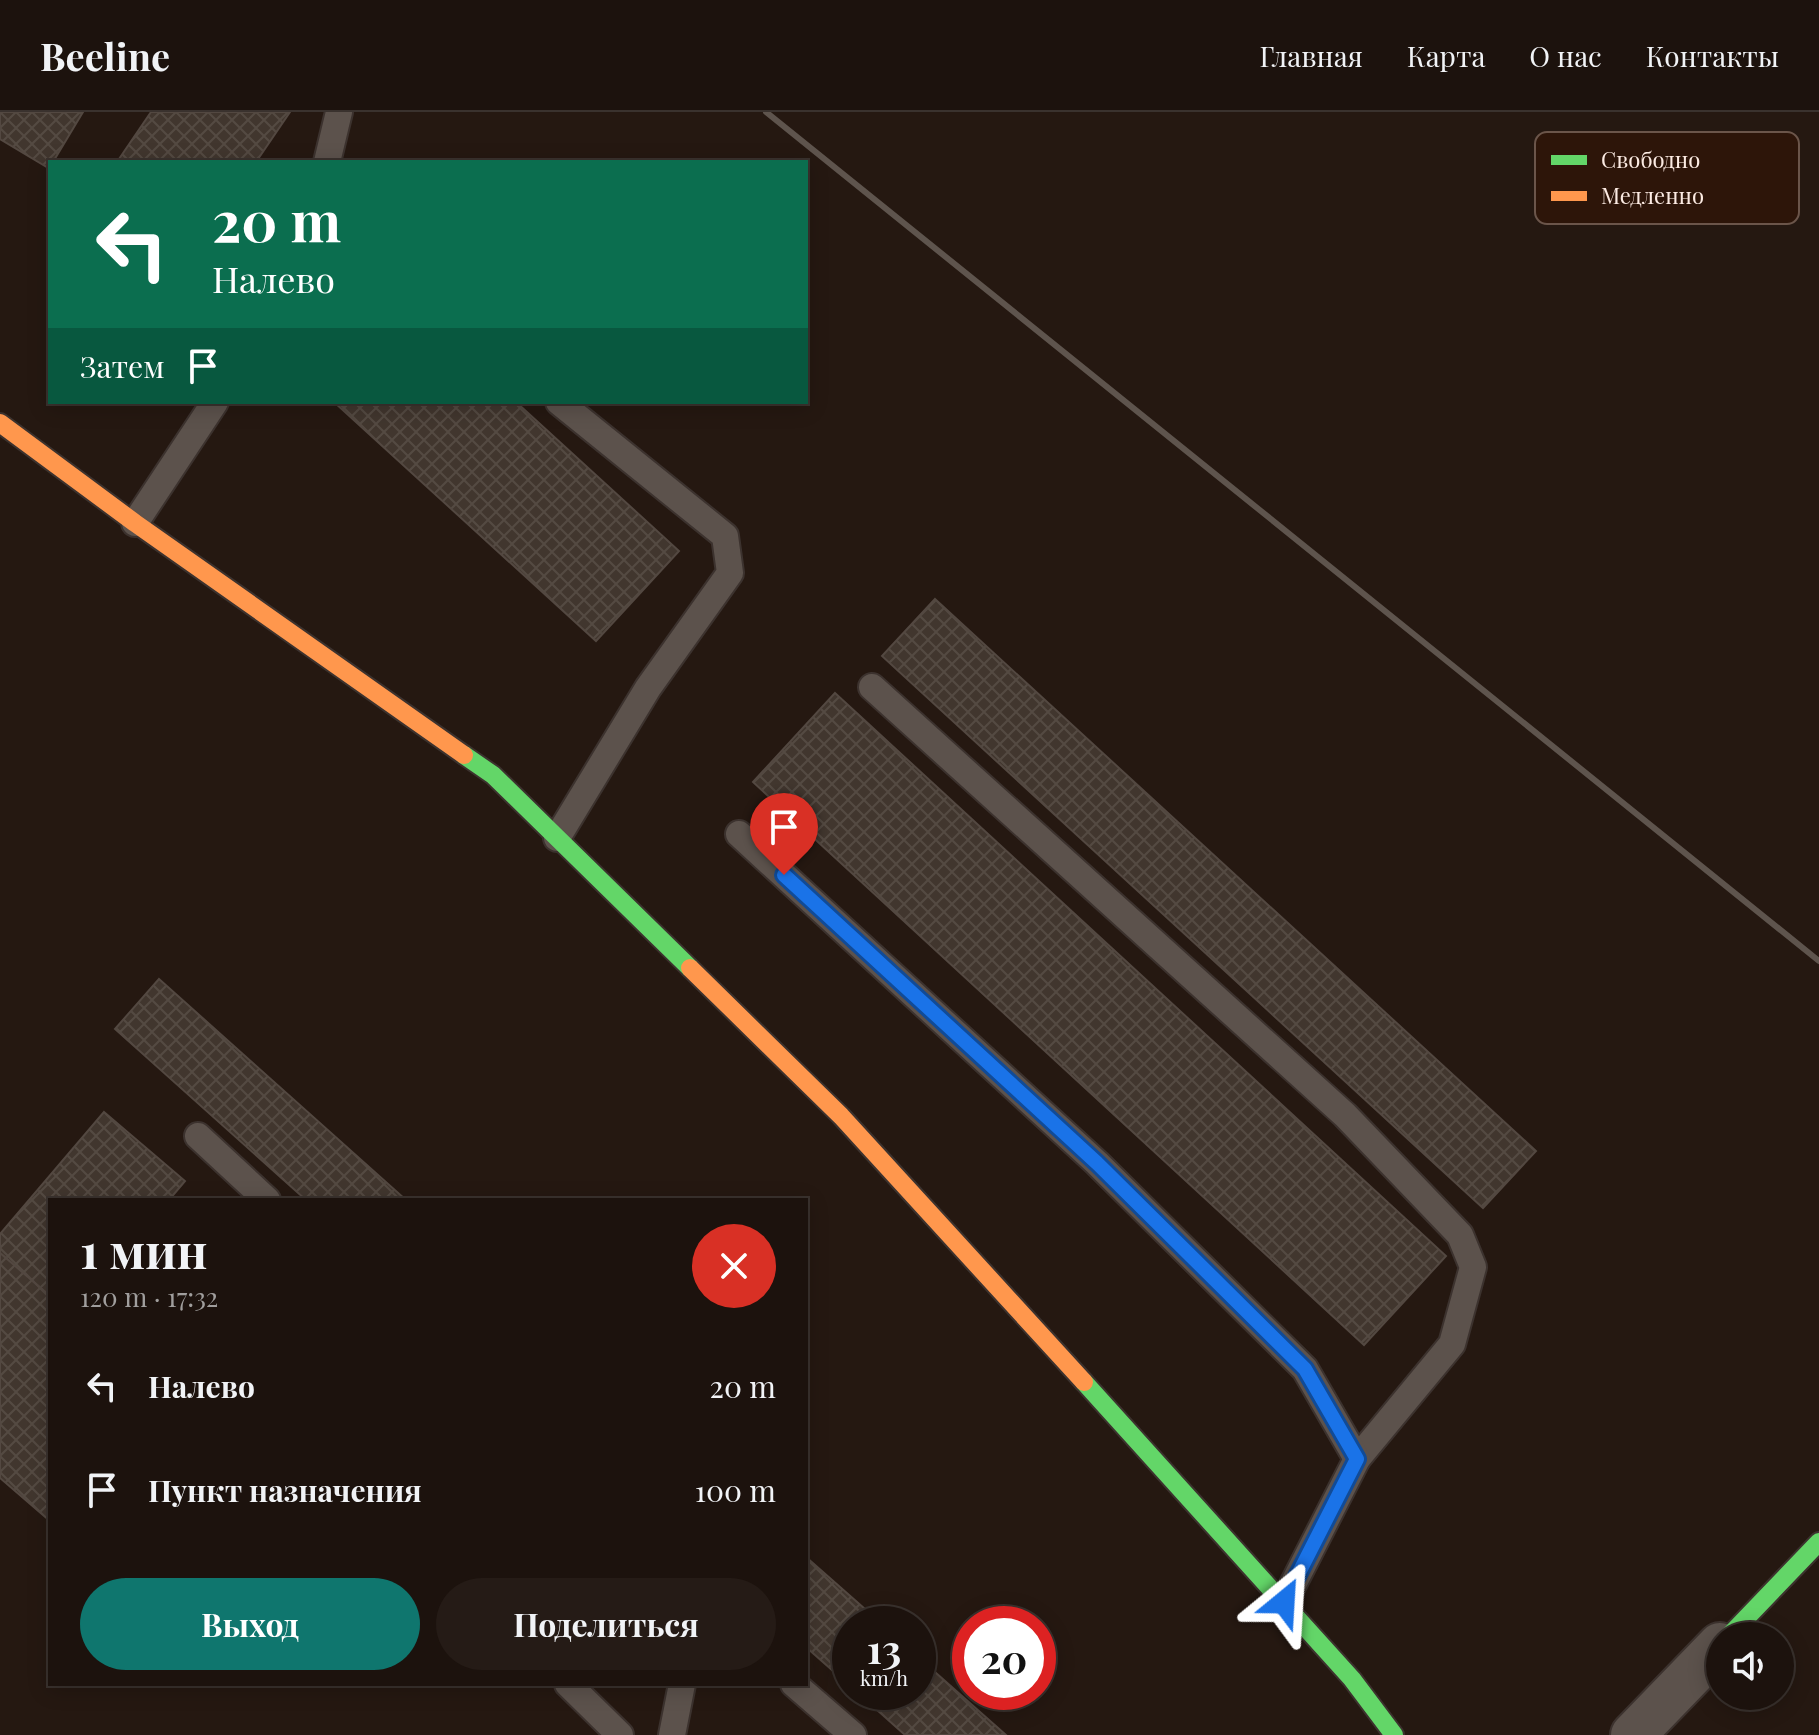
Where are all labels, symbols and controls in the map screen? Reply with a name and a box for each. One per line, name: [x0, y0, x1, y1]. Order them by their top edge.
text: Beeline: [40, 30, 170, 81]
text: Главная: [1260, 37, 1363, 74]
text: Карта: [1407, 37, 1485, 74]
text: О нас: [1529, 37, 1602, 74]
text: Контакты: [1646, 37, 1779, 74]
legend: [1535, 132, 1799, 224]
text: Свободно: [1601, 144, 1700, 174]
text: Медленно: [1601, 180, 1704, 210]
text: 20 m: [212, 182, 341, 257]
icon: left: [80, 192, 184, 296]
text: Налево: [212, 254, 335, 302]
icon: arrive: [181, 344, 225, 388]
text: Затем: [80, 346, 165, 386]
pin: [750, 793, 818, 875]
icon: arrive: [762, 805, 806, 849]
text: 1 мин: [80, 1217, 207, 1281]
button: close: [692, 1224, 776, 1308]
text: 120 m · 17:32: [80, 1279, 218, 1314]
icon: left: [80, 1364, 124, 1408]
text: Налево: [148, 1366, 255, 1406]
text: 20 m: [710, 1366, 776, 1406]
icon: arrive: [80, 1468, 124, 1512]
text: Пункт назначения: [148, 1470, 422, 1510]
text: 100 m: [695, 1470, 776, 1510]
position arrow: [1242, 1560, 1326, 1644]
button: Выход: [80, 1578, 420, 1670]
button: Поделиться: [436, 1578, 776, 1670]
speed limit sign: 20: [952, 1606, 1056, 1710]
text: 13: [867, 1621, 901, 1674]
map controls: [1706, 1622, 1794, 1710]
button: sound: [1706, 1622, 1794, 1710]
text: km/h: [860, 1664, 908, 1691]

